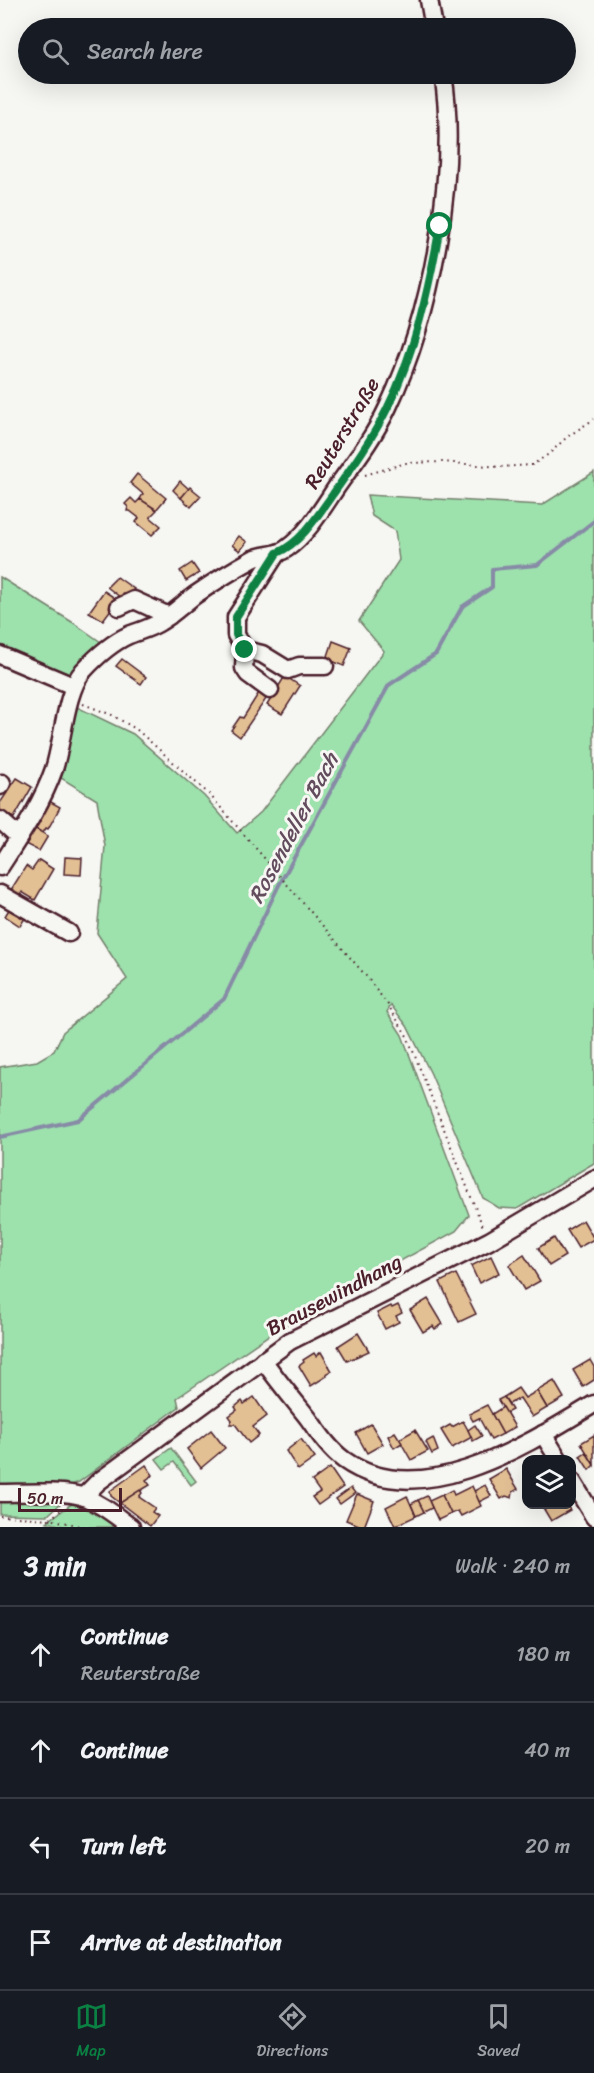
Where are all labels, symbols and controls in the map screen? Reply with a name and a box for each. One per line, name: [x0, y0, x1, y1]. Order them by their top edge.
search box: [18, 18, 576, 84]
text: Search here: [87, 32, 203, 71]
icon: search: [39, 35, 72, 68]
route start: [426, 212, 452, 238]
street label: Reuterstraße: [294, 369, 391, 496]
route end: [231, 636, 257, 662]
water label: Rosendeller Bach: [237, 743, 350, 910]
street label: Brausewindhang: [259, 1243, 409, 1347]
map controls: [522, 1455, 576, 1509]
button: layers: [522, 1455, 576, 1509]
text: 50 m: [27, 1484, 63, 1513]
scale bar: [18, 1485, 122, 1512]
text: 3 min: [24, 1543, 86, 1589]
text: Walk · 240 m: [455, 1549, 570, 1584]
text: Continue: [81, 1617, 169, 1656]
text: 180 m: [516, 1637, 570, 1672]
icon: ahead: [24, 1638, 57, 1671]
text: Reuterstraße: [81, 1656, 200, 1691]
text: Continue: [81, 1731, 169, 1770]
text: 40 m: [524, 1733, 570, 1768]
icon: ahead: [24, 1734, 57, 1767]
text: Turn left: [81, 1827, 166, 1866]
text: 20 m: [525, 1829, 570, 1864]
icon: left: [24, 1830, 57, 1863]
text: Arrive at destination: [81, 1923, 282, 1962]
icon: arrive: [24, 1926, 57, 1959]
tab: Map: [75, 2000, 108, 2065]
tab: Directions: [257, 2000, 328, 2065]
tab: Saved: [477, 2000, 519, 2065]

